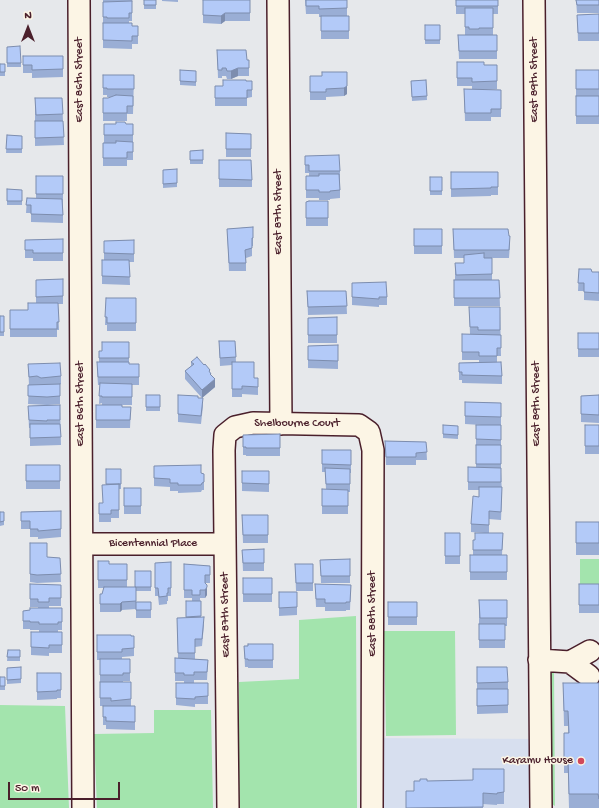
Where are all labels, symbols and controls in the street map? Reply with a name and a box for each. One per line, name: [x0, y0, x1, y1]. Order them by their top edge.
north arrow: [8, 8, 48, 48]
text: N: [24, 10, 32, 22]
street label: East 86th Street: [73, 37, 87, 123]
street label: East 89th Street: [528, 37, 542, 123]
street label: East 87th Street: [272, 169, 286, 255]
street label: East 86th Street: [74, 361, 88, 447]
street label: East 89th Street: [530, 361, 544, 447]
street label: Shelbourne Court: [254, 417, 340, 431]
street label: Bicentennial Place: [109, 537, 197, 551]
street label: East 88th Street: [366, 571, 380, 657]
street label: East 87th Street: [218, 572, 234, 658]
place label: Karamu House: [503, 754, 573, 768]
marker: Karamu House: [576, 756, 586, 766]
scale bar: [10, 774, 122, 800]
text: 50 m: [15, 782, 40, 796]

